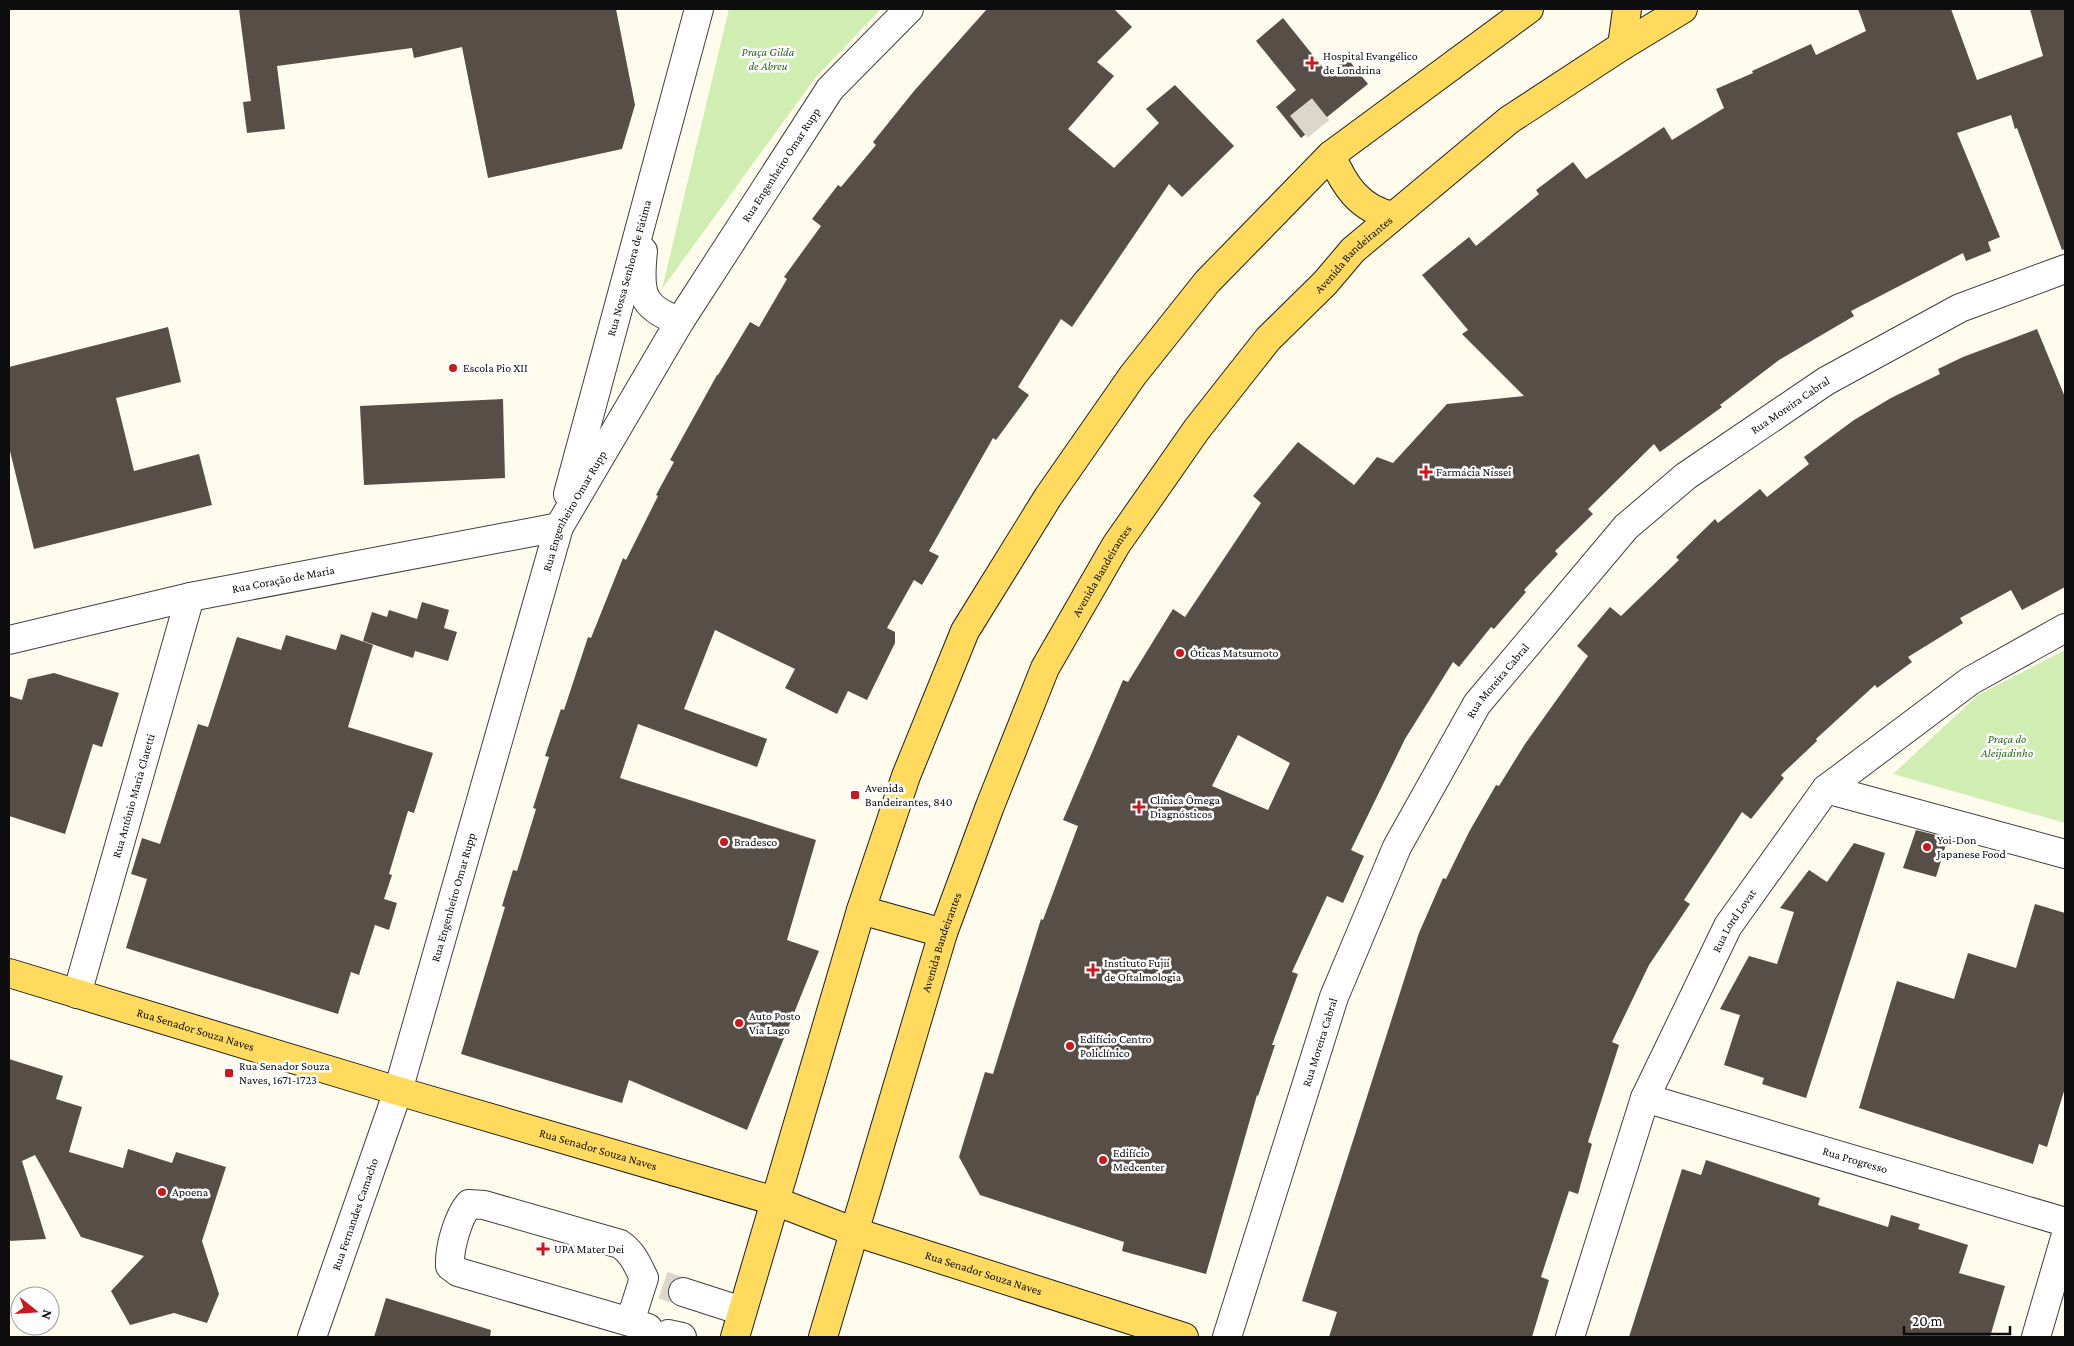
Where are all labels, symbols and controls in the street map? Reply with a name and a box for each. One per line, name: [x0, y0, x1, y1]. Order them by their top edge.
park label: Praça Gilda de Abreu: [742, 45, 795, 73]
place label: Hospital Evangélico de Londrina: [1323, 49, 1418, 77]
marker: Hospital Evangélico de Londrina: [1305, 56, 1319, 70]
street label: Rua Engenheiro Omar Rupp: [739, 105, 823, 225]
street label: Rua Nossa Senhora de Fátima: [604, 198, 654, 338]
street label: Avenida Bandeirantes: [1312, 213, 1396, 296]
place label: Escola Pio XII: [463, 361, 528, 375]
marker: Escola Pio XII: [447, 362, 459, 374]
street label: Rua Moreira Cabral: [1748, 373, 1832, 437]
street label: Rua Engenheiro Omar Rupp: [540, 448, 609, 573]
place label: Farmácia Nissei: [1436, 465, 1511, 479]
marker: Farmácia Nissei: [1420, 466, 1432, 478]
street label: Avenida Bandeirantes: [1069, 522, 1135, 619]
street label: Rua Coração de Maria: [231, 563, 336, 596]
street label: Rua Moreira Cabral: [1463, 640, 1532, 721]
place label: Óticas Matsumoto: [1190, 646, 1279, 660]
marker: Óticas Matsumoto: [1174, 647, 1186, 659]
street label: Rua Antônio Maria Claretti: [109, 732, 158, 860]
park label: Praça do Aleijadinho: [1980, 732, 2033, 760]
place label: Avenida Bandeirantes, 840: [865, 781, 953, 809]
marker: Avenida Bandeirantes, 840: [849, 789, 861, 801]
place label: Clínica Ômega Diagnósticos: [1150, 793, 1220, 821]
marker: Clínica Ômega Diagnósticos: [1132, 800, 1146, 814]
street label: Rua Engenheiro Omar Rupp: [428, 831, 478, 963]
place label: Yoi-Don Japanese Food: [1936, 833, 2006, 861]
place label: Bradesco: [734, 835, 777, 849]
marker: Bradesco: [718, 836, 730, 848]
marker: Yoi-Don Japanese Food: [1921, 841, 1933, 853]
street label: Rua Lord Lovat: [1709, 886, 1760, 955]
street label: Avenida Bandeirantes: [919, 890, 964, 994]
place label: Instituto Fujii de Oftalmologia: [1104, 956, 1182, 984]
marker: Instituto Fujii de Oftalmologia: [1086, 963, 1100, 977]
street label: Rua Moreira Cabral: [1299, 996, 1340, 1088]
street label: Rua Senador Souza Naves: [135, 1005, 256, 1054]
place label: Auto Posto Via Lago: [749, 1009, 801, 1037]
marker: Auto Posto Via Lago: [733, 1017, 745, 1029]
place label: Edifício Centro Policlínico: [1080, 1032, 1152, 1060]
marker: Edifício Centro Policlínico: [1064, 1040, 1076, 1052]
place label: Rua Senador Souza Naves, 1671-1723: [239, 1059, 330, 1087]
marker: Rua Senador Souza Naves, 1671-1723: [223, 1067, 235, 1079]
street label: Rua Senador Souza Naves: [538, 1126, 659, 1173]
street label: Rua Progresso: [1821, 1144, 1889, 1176]
place label: Edifício Medcenter: [1113, 1146, 1165, 1174]
marker: Edifício Medcenter: [1097, 1154, 1109, 1166]
street label: Rua Fernandes Camacho: [329, 1156, 381, 1272]
place label: Apoena: [172, 1185, 209, 1199]
marker: Apoena: [156, 1186, 168, 1198]
marker: UPA Mater Dei: [536, 1242, 550, 1256]
place label: UPA Mater Dei: [554, 1242, 624, 1256]
street label: Rua Senador Souza Naves: [923, 1248, 1044, 1298]
north arrow: [10, 1286, 60, 1336]
scale bar: [1904, 1304, 2010, 1336]
text: N: [38, 1308, 56, 1322]
text: 20 m: [1912, 1313, 1943, 1329]

